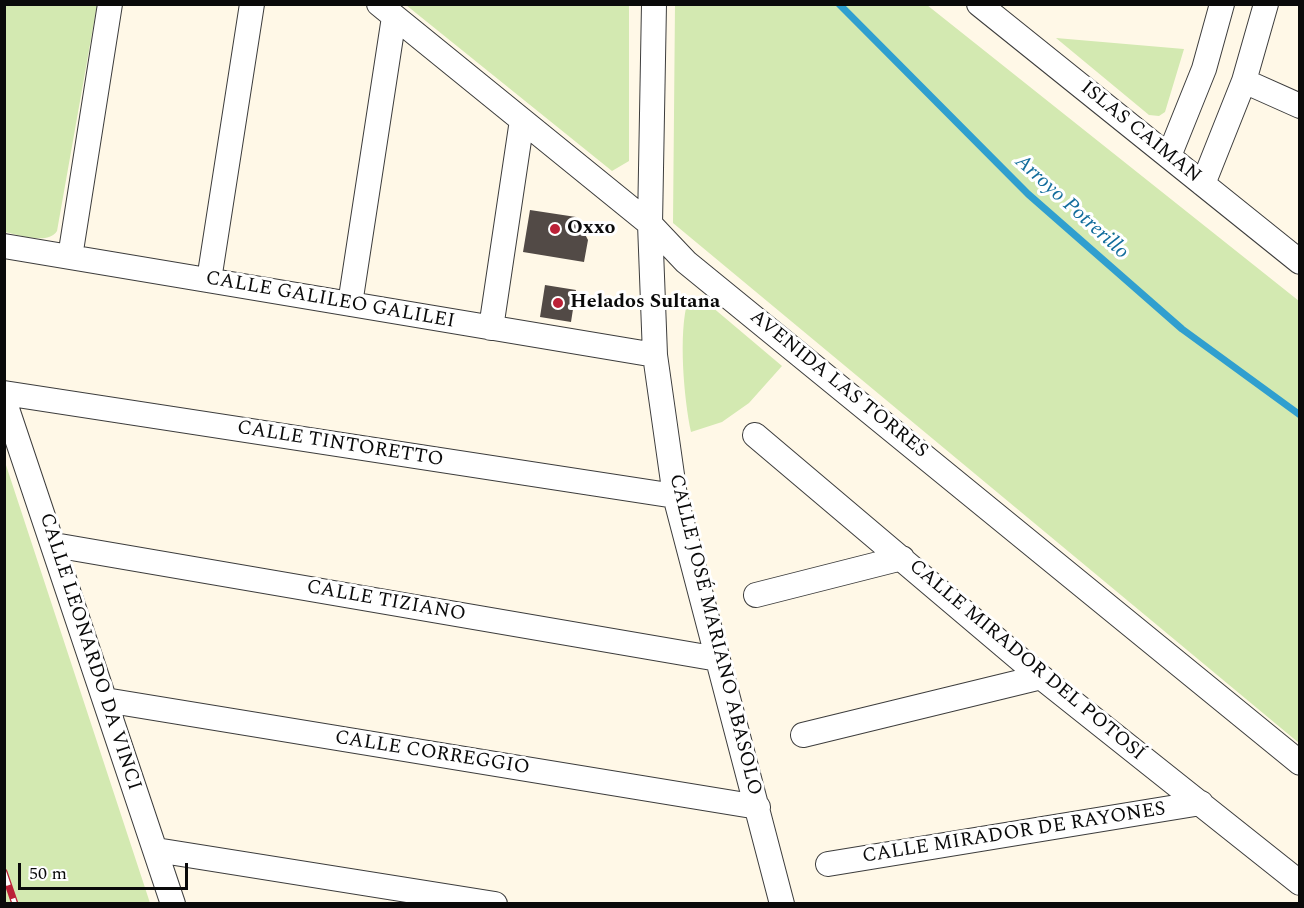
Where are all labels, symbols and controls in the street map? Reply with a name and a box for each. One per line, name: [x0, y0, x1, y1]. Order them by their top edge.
street label: ISLAS CAIMAN: [1075, 77, 1205, 189]
water label: Arroyo Potrerillo: [1009, 150, 1133, 266]
place label: Oxxo: [567, 217, 615, 241]
marker: Oxxo: [548, 222, 562, 236]
street label: CALLE GALILEO GALILEI: [204, 267, 456, 335]
place label: Helados Sultana: [570, 291, 720, 315]
marker: Helados Sultana: [551, 296, 565, 310]
street label: AVENIDA LAS TORRES: [744, 306, 932, 464]
street label: CALLE TINTORETTO: [235, 417, 445, 473]
street label: CALLE JOSÉ MARIANO ABASOLO: [662, 472, 766, 798]
street label: CALLE LEONARDO DA VINCI: [33, 510, 145, 794]
street label: CALLE MIRADOR DEL POTOSÍ: [903, 555, 1149, 767]
street label: CALLE TIZIANO: [305, 576, 467, 628]
street label: CALLE CORREGGIO: [333, 727, 531, 781]
street label: CALLE MIRADOR DE RAYONES: [861, 798, 1167, 870]
scale bar: [21, 851, 190, 889]
text: 50 m: [29, 860, 67, 887]

